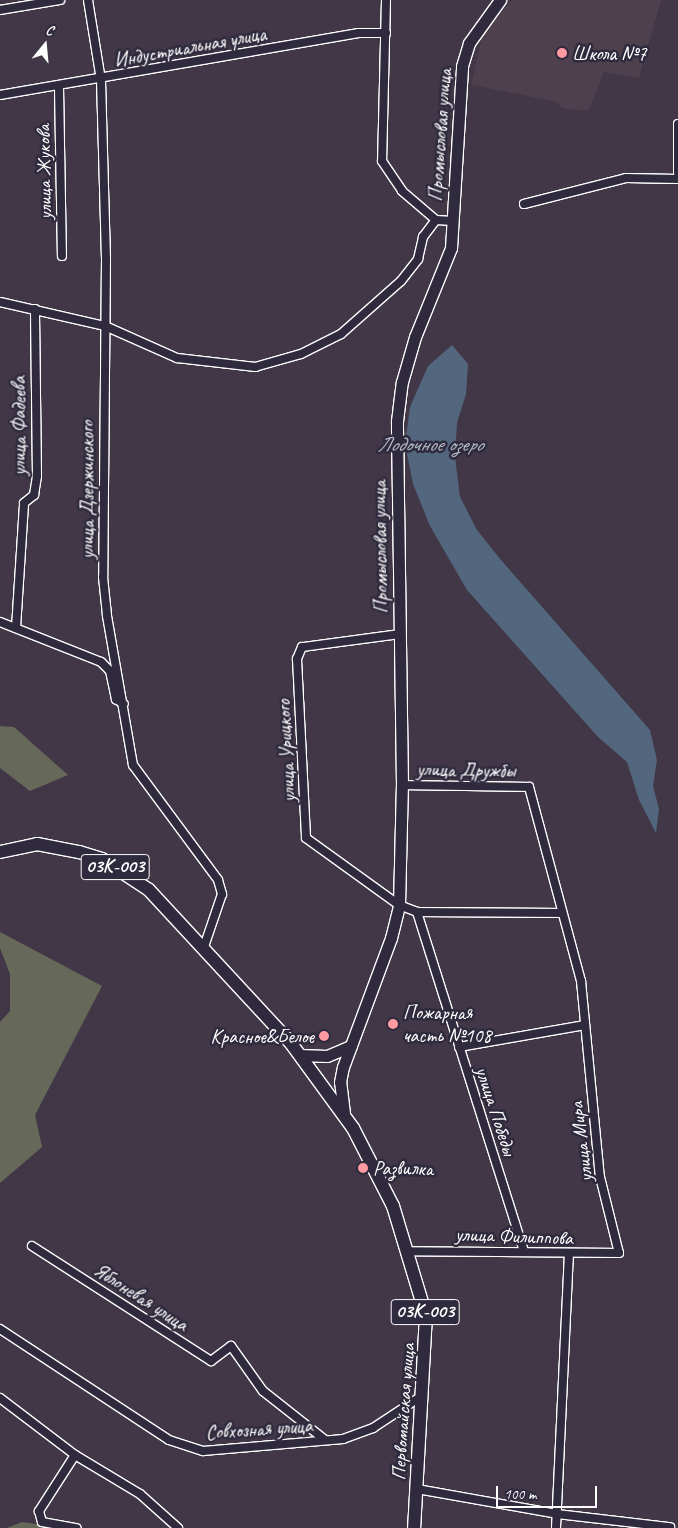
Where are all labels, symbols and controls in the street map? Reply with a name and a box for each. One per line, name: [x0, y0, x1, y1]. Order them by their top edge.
north arrow: [20, 20, 70, 70]
text: С: [44, 21, 55, 39]
street label: Индустриальная улица: [111, 22, 269, 72]
place label: Школа №7: [572, 41, 646, 65]
marker: Школа №7: [556, 47, 568, 59]
street label: Промысловая улица: [423, 68, 457, 202]
street label: улица Жукова: [31, 124, 57, 220]
street label: улица Фадеева: [7, 376, 31, 476]
street label: улица Дзержинского: [75, 421, 99, 559]
water label: Лодочное озеро: [377, 431, 483, 457]
street label: Промысловая улица: [367, 480, 393, 614]
street label: улица Урицкого: [271, 699, 301, 803]
street label: улица Дружбы: [417, 757, 515, 783]
road number: 03К-003: [80, 850, 150, 884]
place label: Пожарная часть №108: [403, 1000, 491, 1047]
marker: Пожарная часть №108: [387, 1018, 399, 1030]
place label: Красное&Белое: [210, 1024, 314, 1048]
marker: Красное&Белое: [318, 1030, 330, 1042]
street label: улица Победы: [470, 1064, 522, 1158]
street label: улица Мира: [564, 1101, 598, 1183]
place label: Развилка: [373, 1156, 433, 1180]
marker: Развилка: [357, 1162, 369, 1174]
street label: улица Филиппова: [455, 1222, 573, 1250]
street label: Яблоневая улица: [89, 1257, 193, 1337]
road number: 03К-003: [390, 1295, 460, 1328]
street label: Первомайская улица: [386, 1342, 420, 1482]
street label: Совхозная улица: [204, 1413, 314, 1445]
scale bar: [498, 1476, 599, 1508]
text: 100 m: [504, 1485, 536, 1504]

